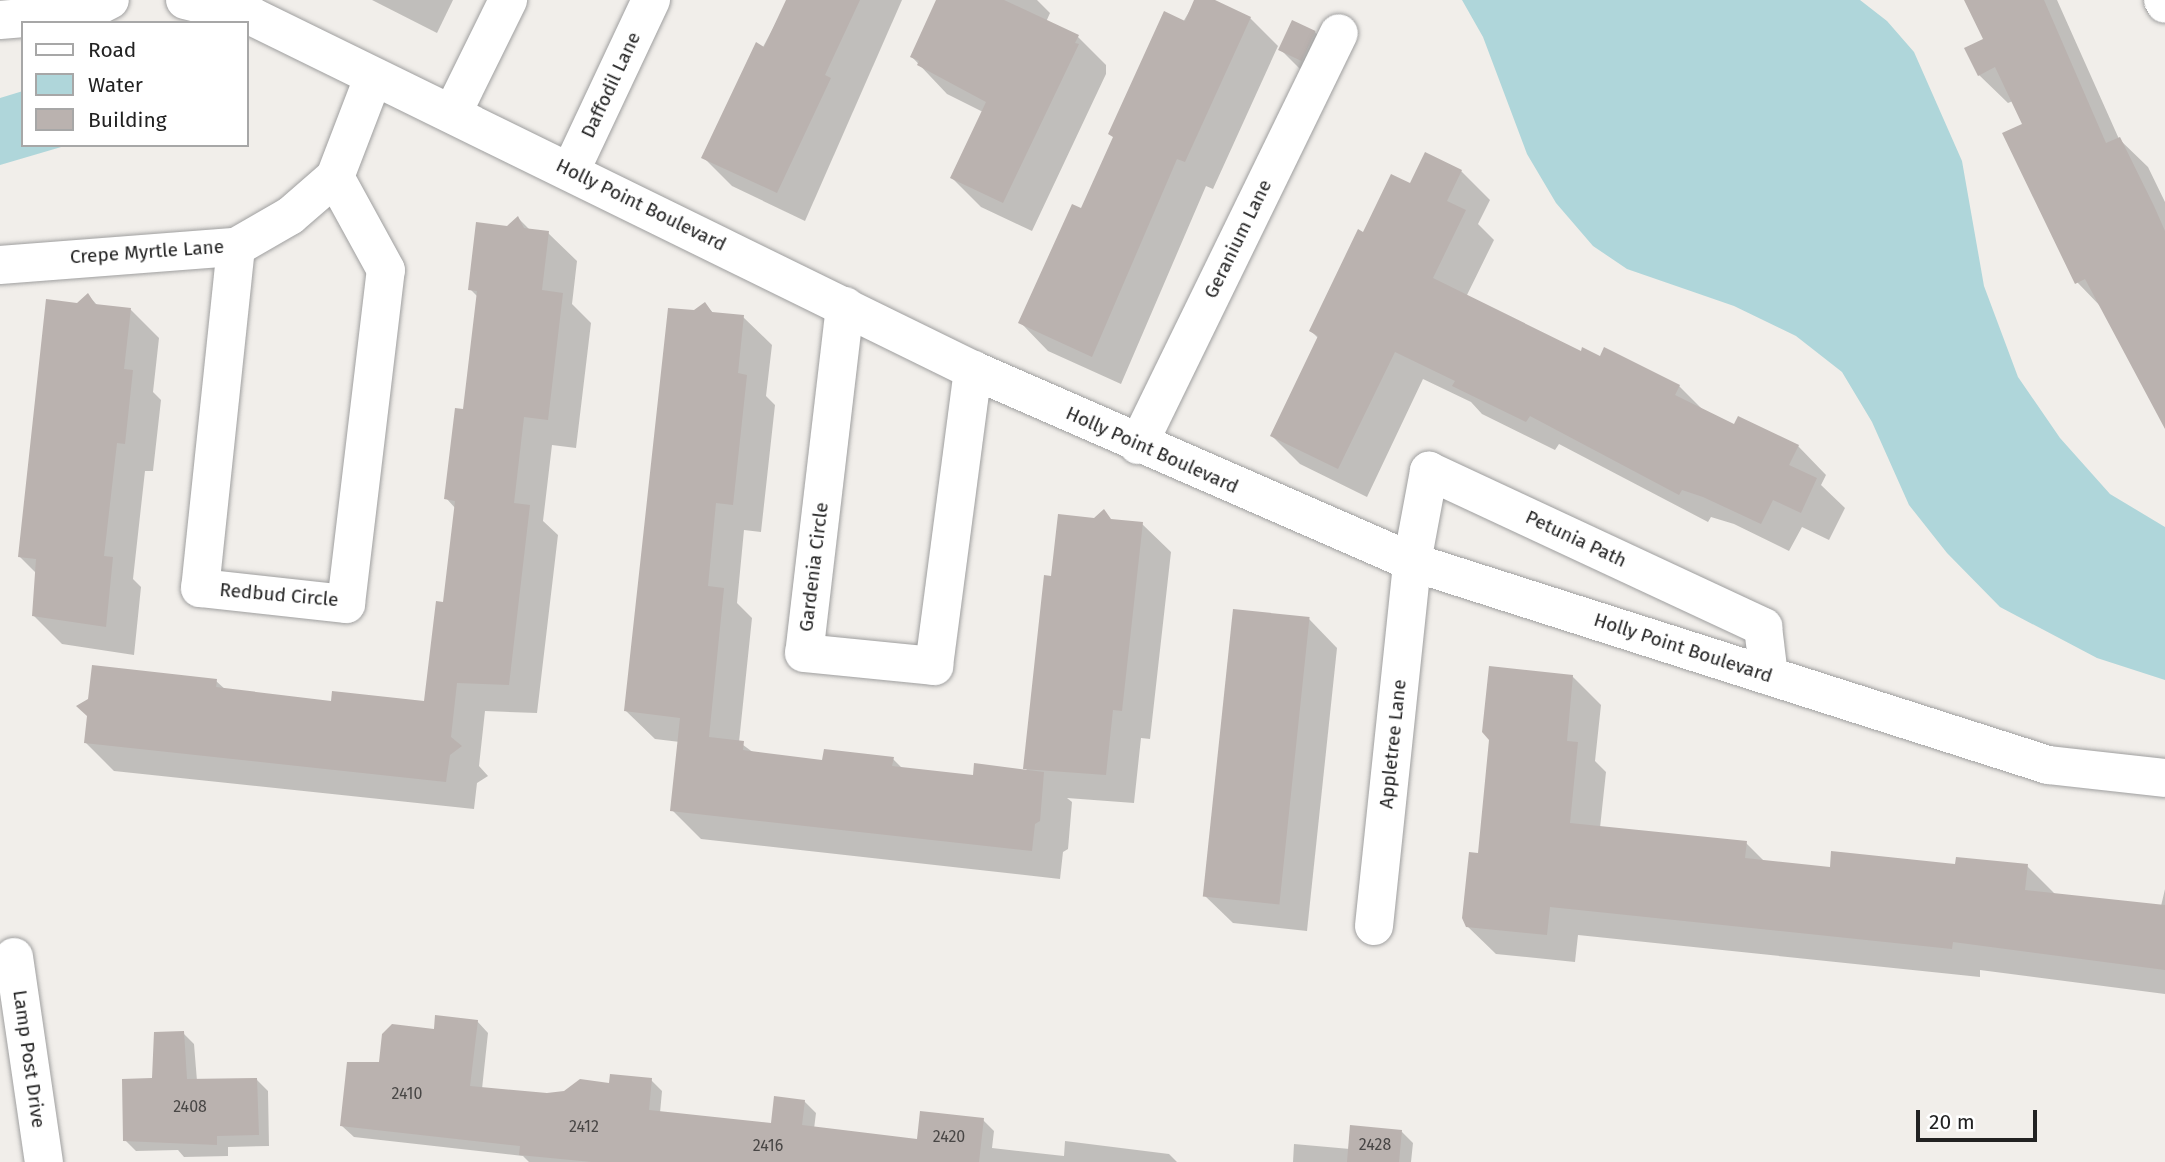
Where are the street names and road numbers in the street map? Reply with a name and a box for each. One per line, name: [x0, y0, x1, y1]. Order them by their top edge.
street label: Daffodil Lane: [576, 28, 646, 142]
street label: Holly Point Boulevard: [552, 154, 730, 256]
street label: Geranium Lane: [1199, 176, 1277, 302]
street label: Crepe Myrtle Lane: [69, 235, 225, 269]
street label: Holly Point Boulevard: [1062, 402, 1242, 498]
street label: Gardenia Circle: [795, 501, 833, 633]
street label: Petunia Path: [1522, 506, 1630, 572]
street label: Redbud Circle: [219, 578, 339, 612]
street label: Holly Point Boulevard: [1591, 608, 1775, 688]
street label: Appletree Lane: [1375, 678, 1411, 810]
street label: Lamp Post Drive: [8, 989, 50, 1129]

